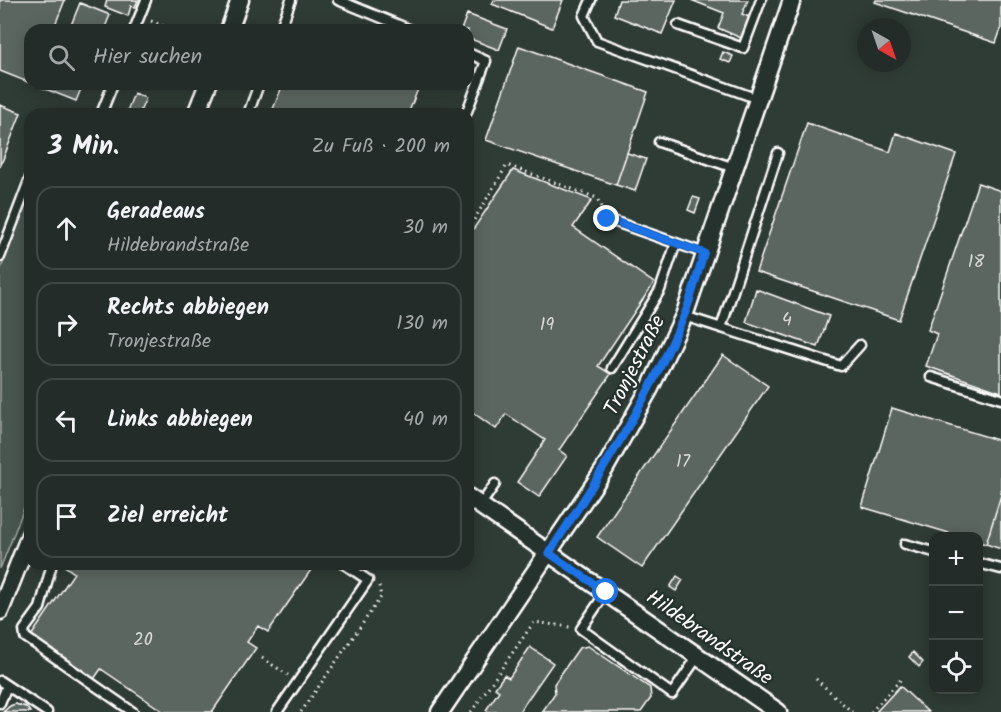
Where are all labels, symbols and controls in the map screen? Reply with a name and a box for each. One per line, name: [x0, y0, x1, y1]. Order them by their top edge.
north arrow: [857, 18, 911, 72]
search box: [24, 24, 474, 90]
text: Hier suchen: [93, 40, 202, 75]
icon: search: [45, 41, 78, 74]
text: 3 Min.: [48, 126, 119, 168]
text: Zu Fuß · 200 m: [312, 131, 450, 163]
text: Geradeaus: [107, 195, 205, 230]
route end: [593, 205, 619, 231]
icon: ahead: [50, 212, 83, 245]
text: 30 m: [403, 212, 448, 244]
text: Hildebrandstraße: [107, 230, 249, 262]
house number: 18: [968, 248, 984, 277]
text: Rechts abbiegen: [107, 291, 269, 326]
house number: 4: [782, 306, 792, 335]
icon: right: [50, 308, 83, 341]
text: 130 m: [396, 308, 448, 340]
street label: Tronjestraße: [596, 309, 675, 422]
house number: 19: [540, 311, 554, 340]
text: Tronjestraße: [107, 326, 211, 358]
text: Links abbiegen: [107, 403, 253, 438]
icon: left: [50, 404, 83, 437]
text: 40 m: [403, 404, 448, 436]
house number: 17: [676, 448, 691, 477]
text: Ziel erreicht: [107, 499, 228, 534]
icon: arrive: [50, 500, 83, 533]
map controls: [929, 532, 983, 694]
button: +: [929, 532, 983, 586]
route start: [592, 578, 618, 604]
street label: Hildebrandstraße: [639, 582, 780, 695]
button: −: [929, 586, 983, 640]
house number: 20: [133, 626, 153, 655]
button: locate: [929, 640, 983, 694]

